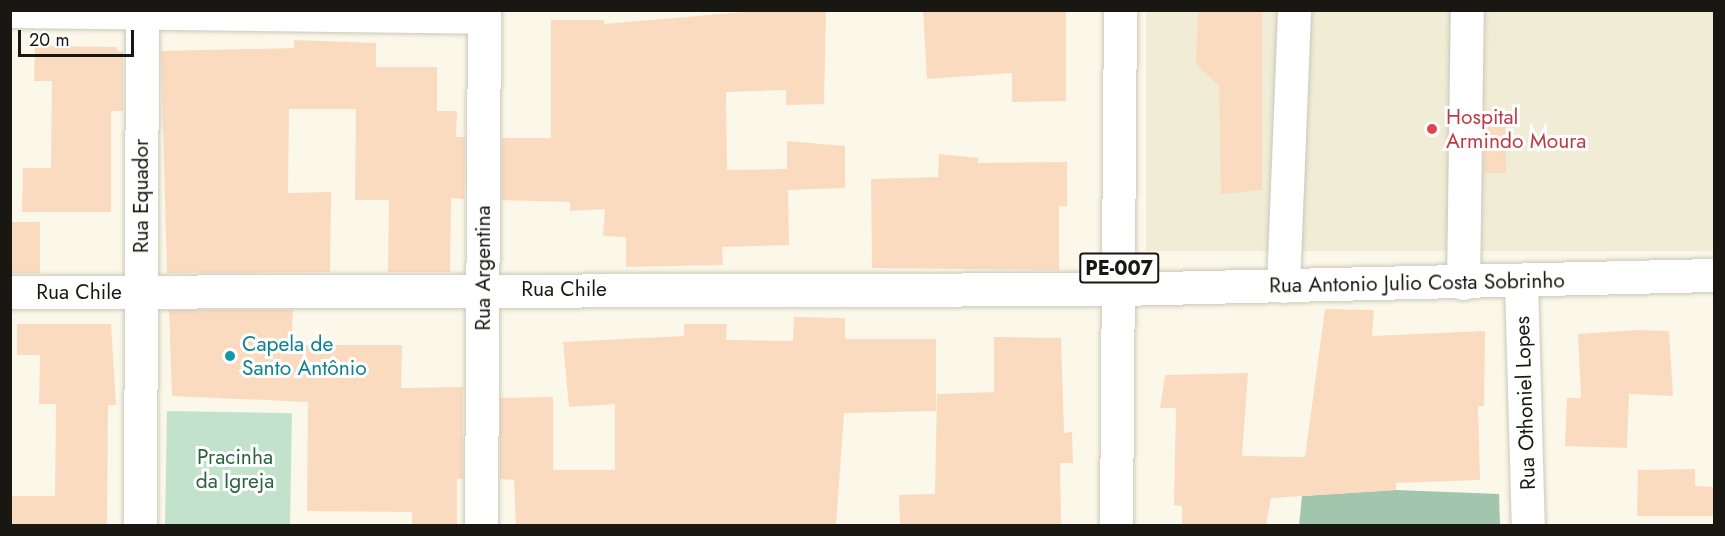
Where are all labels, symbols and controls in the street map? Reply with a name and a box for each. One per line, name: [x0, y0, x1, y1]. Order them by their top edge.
scale bar: [21, 18, 136, 56]
text: 20 m: [29, 27, 69, 53]
place label: Hospital Armindo Moura: [1446, 104, 1586, 154]
marker: Hospital Armindo Moura: [1423, 120, 1441, 138]
street label: Rua Equador: [128, 139, 154, 253]
street label: Rua Argentina: [470, 205, 496, 331]
road number: PE-007: [1078, 251, 1160, 285]
street label: Rua Antonio Julio Costa Sobrinho: [1269, 268, 1565, 298]
street label: Rua Chile: [521, 276, 607, 302]
street label: Rua Chile: [36, 279, 122, 305]
street label: Rua Othoniel Lopes: [1509, 316, 1541, 490]
place label: Capela de Santo Antônio: [242, 331, 367, 381]
marker: Capela de Santo Antônio: [223, 349, 237, 363]
park label: Pracinha da Igreja: [196, 444, 274, 494]

